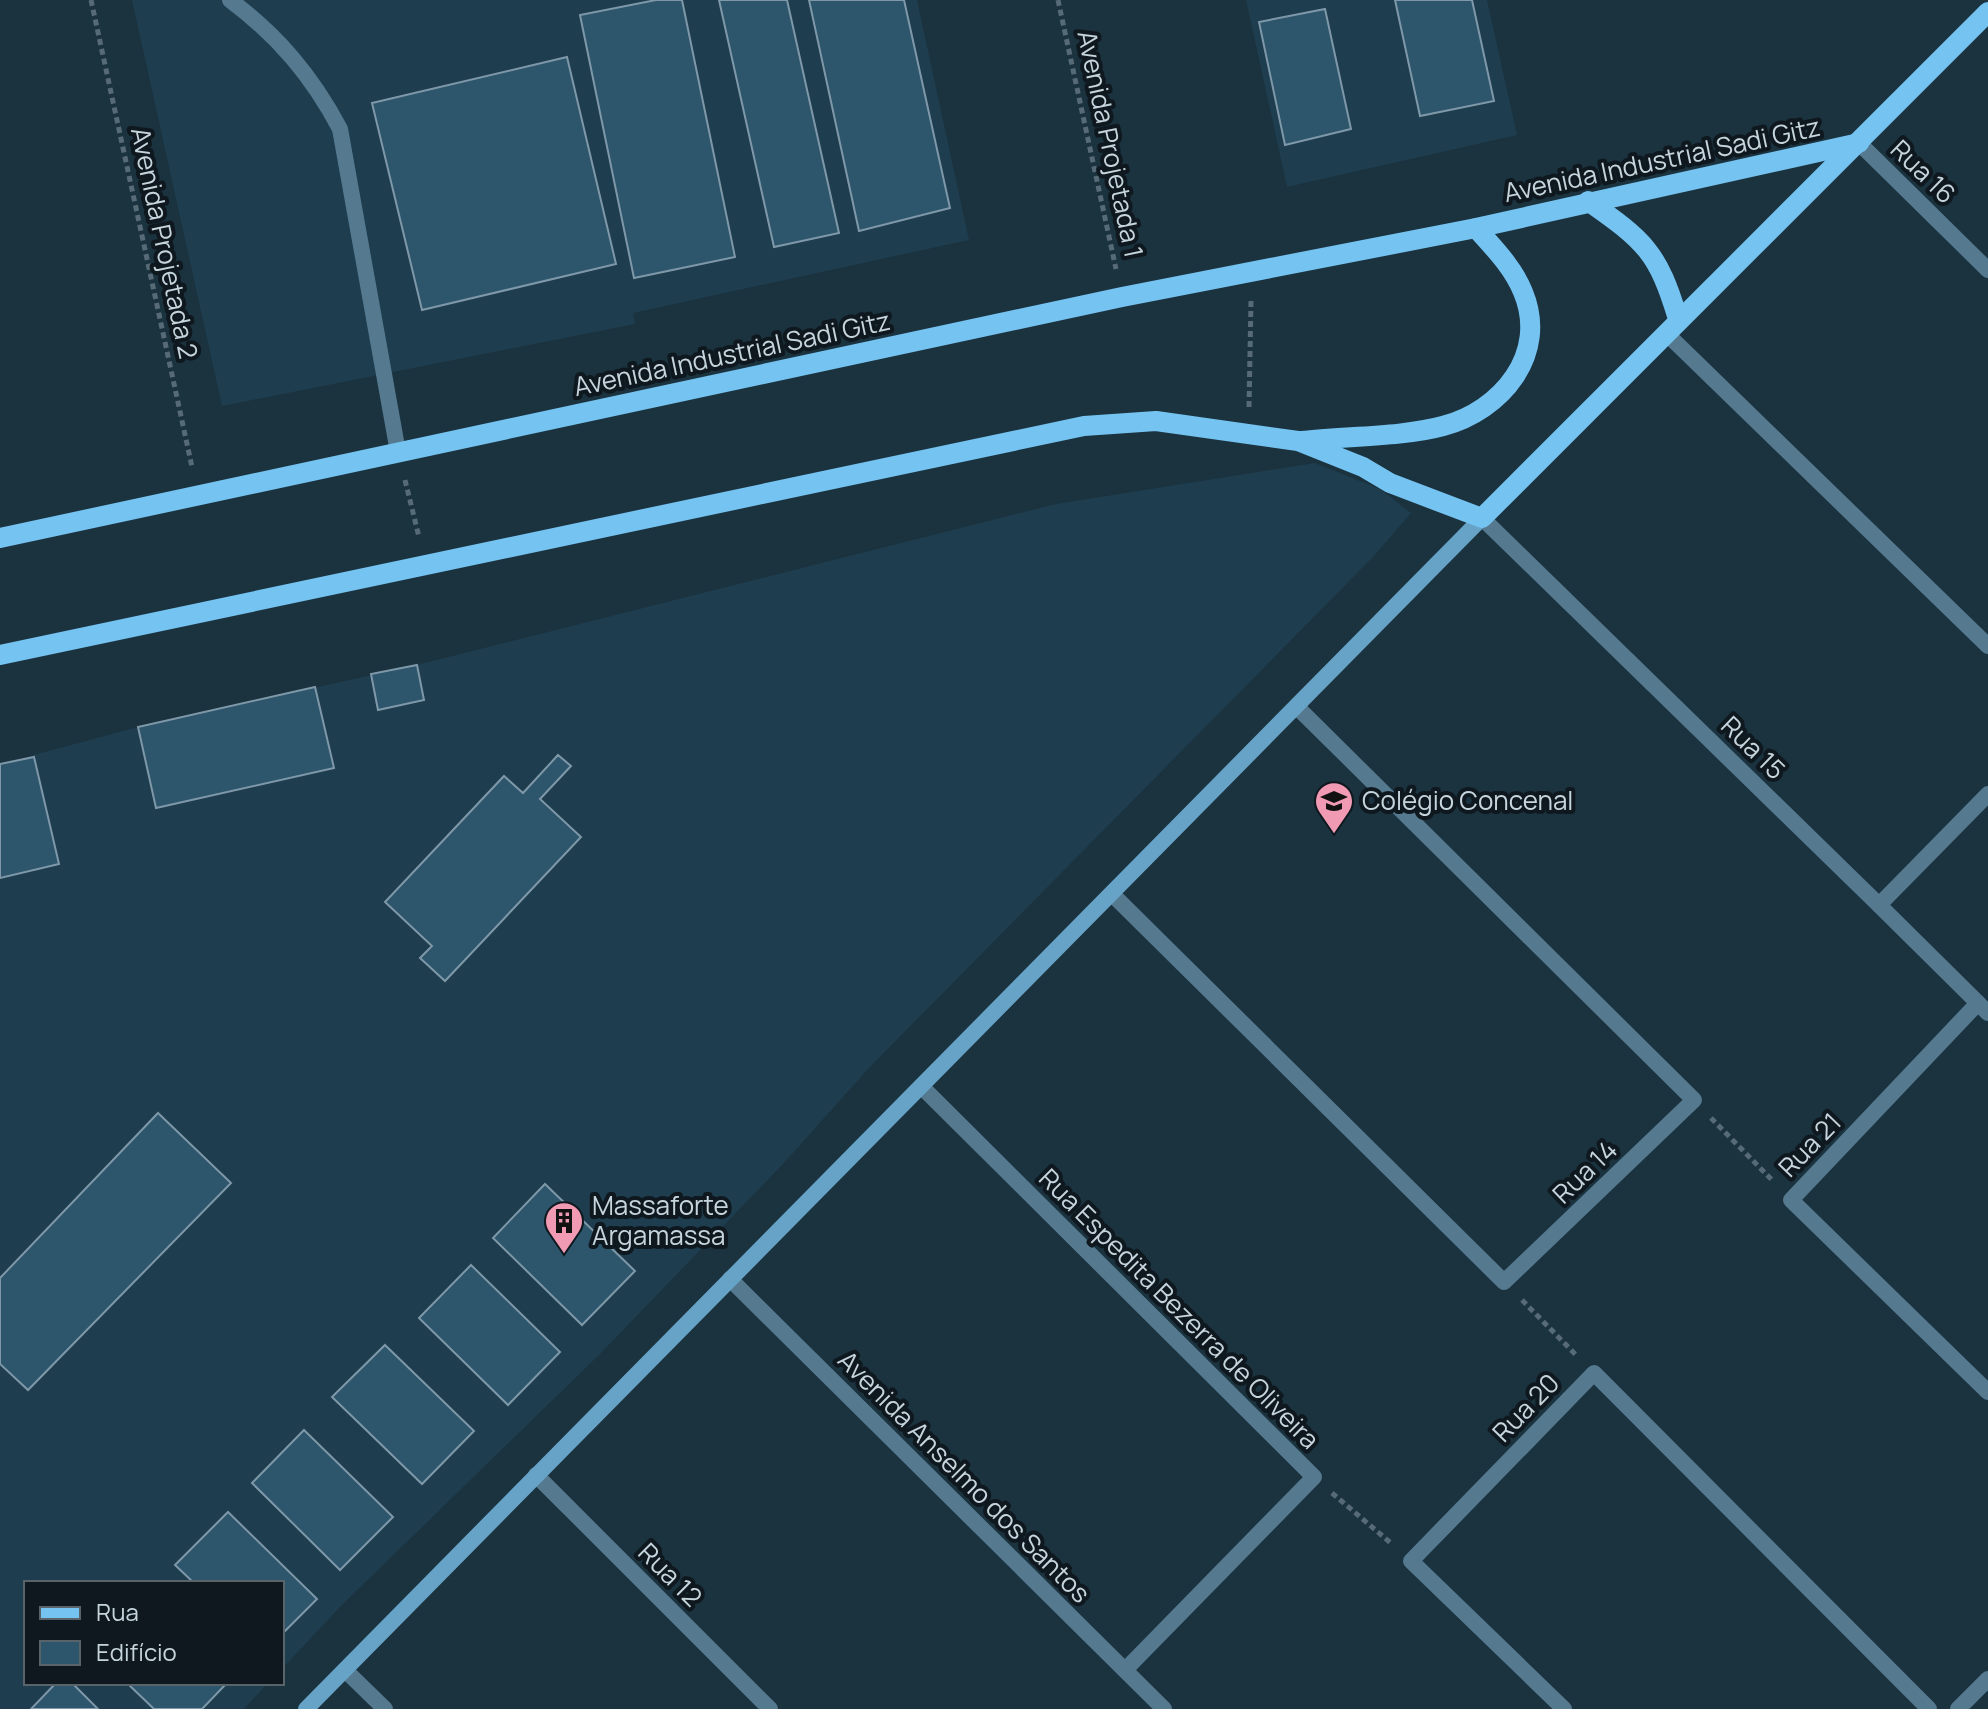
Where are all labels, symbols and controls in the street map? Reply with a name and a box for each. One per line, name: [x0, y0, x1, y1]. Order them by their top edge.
street label: Avenida Projetada 1: [1069, 27, 1153, 261]
street label: Avenida Industrial Sadi Gitz: [1500, 108, 1823, 210]
street label: Avenida Projetada 2: [123, 124, 207, 362]
street label: Rua 16: [1883, 131, 1964, 211]
street label: Avenida Industrial Sadi Gitz: [570, 302, 893, 404]
street label: Rua 15: [1714, 708, 1794, 787]
school or university icon: Colégio Concenal: [1313, 780, 1355, 835]
place label: Colégio Concenal: [1362, 782, 1573, 818]
street label: Rua 21: [1770, 1104, 1849, 1184]
street label: Rua 14: [1544, 1132, 1624, 1211]
street label: Rua Espedita Bezerra de Oliveira: [1032, 1160, 1328, 1456]
place label: Massaforte Argamassa: [592, 1187, 729, 1253]
building icon: Massaforte Argamassa: [543, 1200, 585, 1255]
street label: Avenida Anselmo dos Santos: [831, 1342, 1099, 1610]
street label: Rua 20: [1484, 1365, 1567, 1449]
street label: Rua 12: [631, 1535, 710, 1614]
legend: [24, 1581, 284, 1685]
text: Rua: [96, 1595, 139, 1628]
text: Edifício: [96, 1635, 177, 1668]

